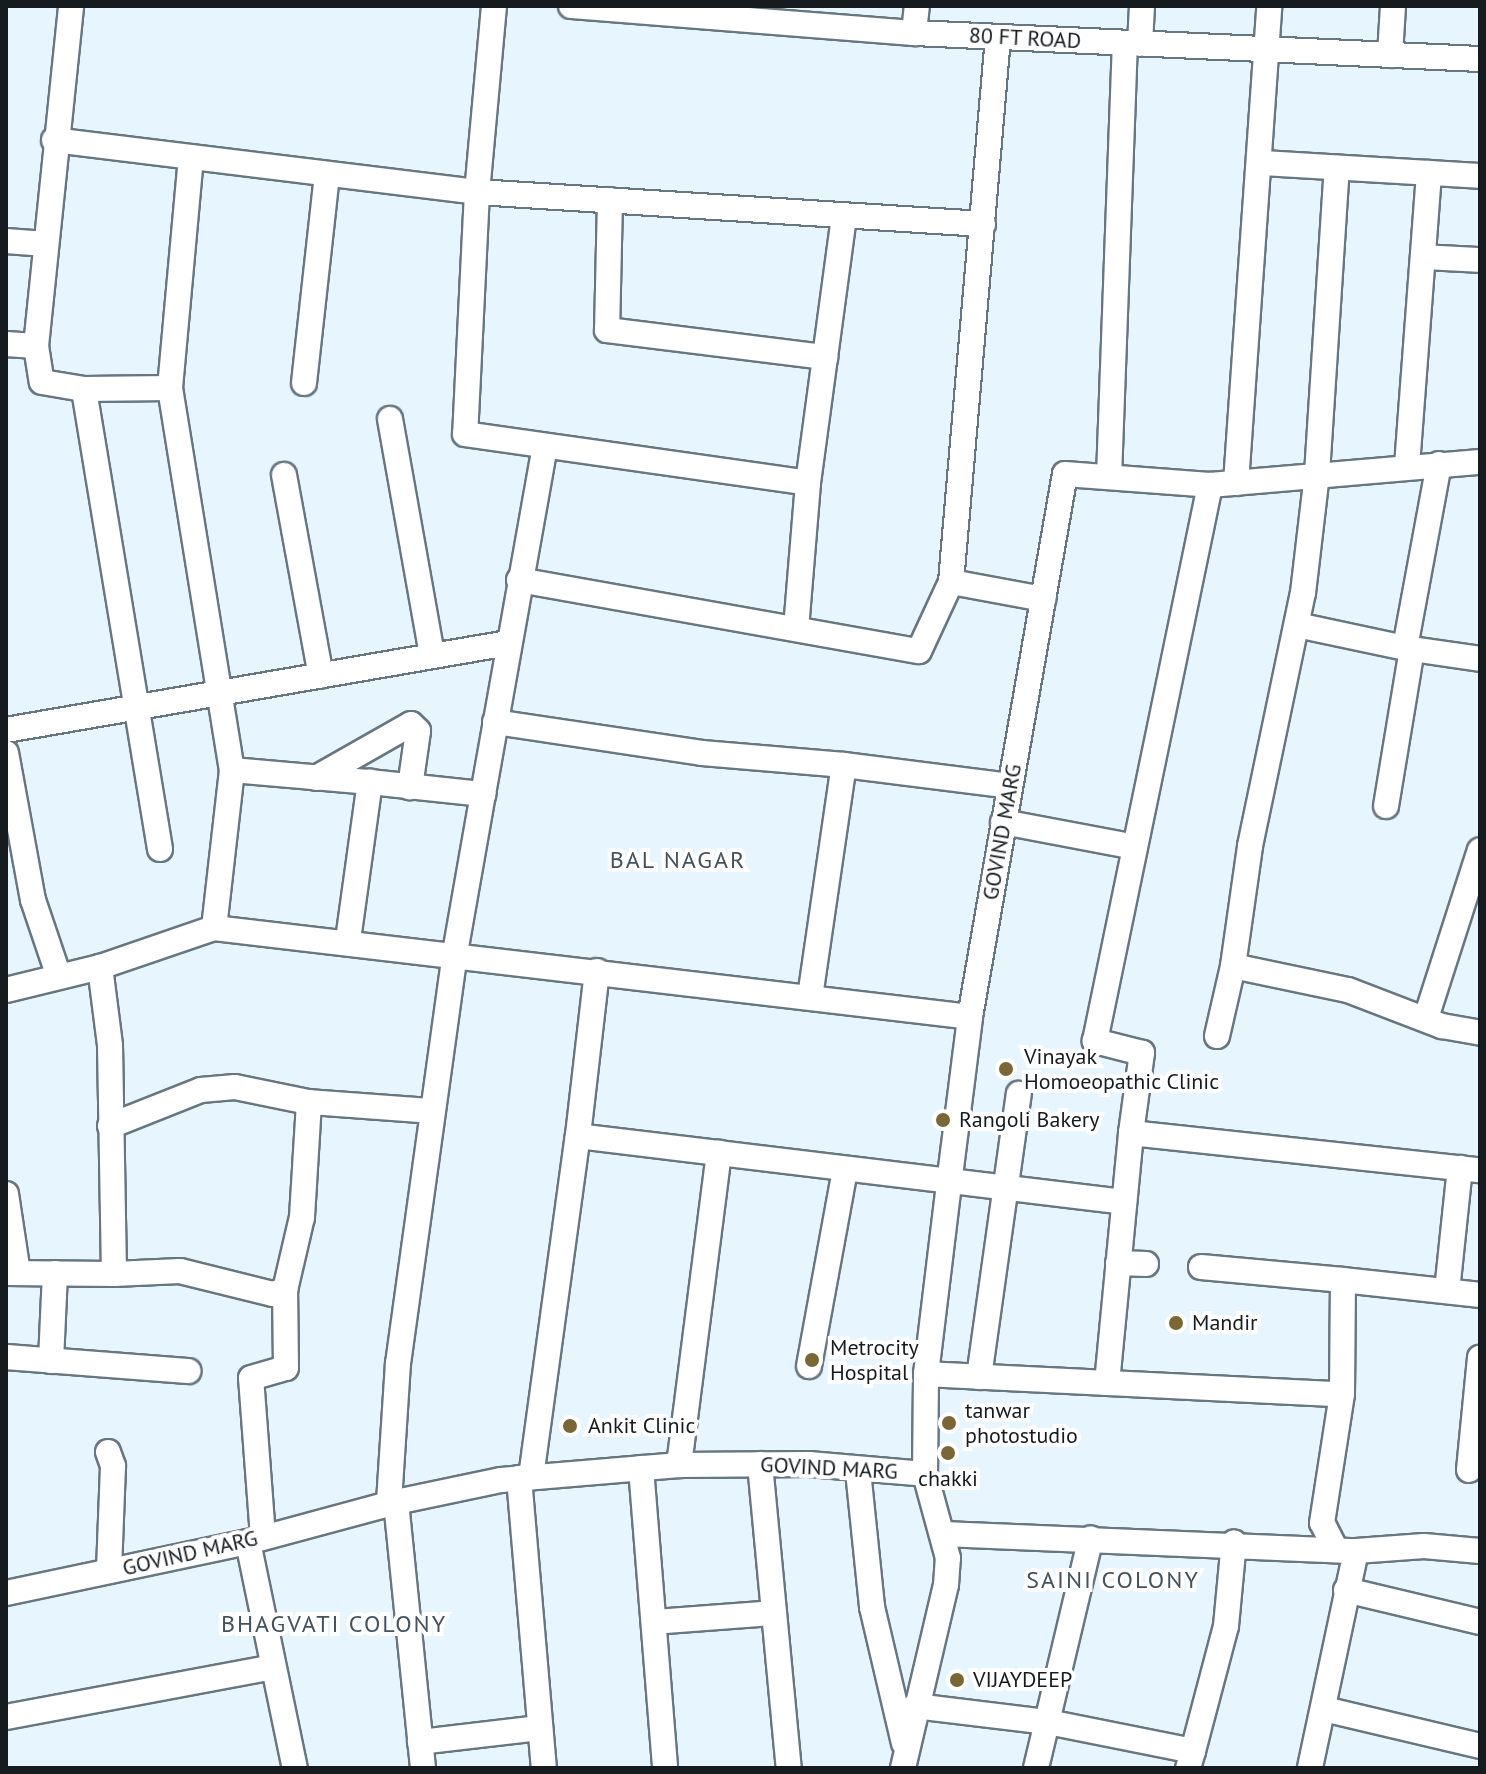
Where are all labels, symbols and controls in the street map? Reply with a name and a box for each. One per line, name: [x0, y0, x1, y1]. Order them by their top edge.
street label: 80 FT ROAD: [968, 22, 1082, 54]
street label: GOVIND MARG: [977, 762, 1027, 902]
district label: BAL NAGAR: [609, 846, 747, 874]
place label: Vinayak Homoeopathic Clinic: [1024, 1043, 1220, 1094]
marker: Vinayak Homoeopathic Clinic: [995, 1058, 1017, 1080]
place label: Rangoli Bakery: [959, 1107, 1100, 1133]
marker: Rangoli Bakery: [934, 1111, 952, 1129]
place label: Mandir: [1192, 1310, 1258, 1336]
marker: Mandir: [1167, 1314, 1185, 1332]
place label: Metrocity Hospital: [830, 1334, 919, 1386]
marker: Metrocity Hospital: [801, 1349, 823, 1371]
place label: tanwar photostudio: [965, 1397, 1078, 1448]
place label: Ankit Clinic: [588, 1413, 695, 1439]
marker: tanwar photostudio: [940, 1414, 958, 1432]
marker: Ankit Clinic: [559, 1415, 581, 1437]
marker: chakki: [939, 1444, 957, 1462]
street label: GOVIND MARG: [760, 1451, 898, 1485]
place label: chakki: [918, 1466, 978, 1492]
street label: GOVIND MARG: [120, 1525, 260, 1581]
district label: SAINI COLONY: [1026, 1566, 1200, 1594]
district label: BHAGVATI COLONY: [221, 1610, 447, 1638]
place label: VIJAYDEEP: [973, 1667, 1072, 1693]
marker: VIJAYDEEP: [948, 1671, 966, 1689]

